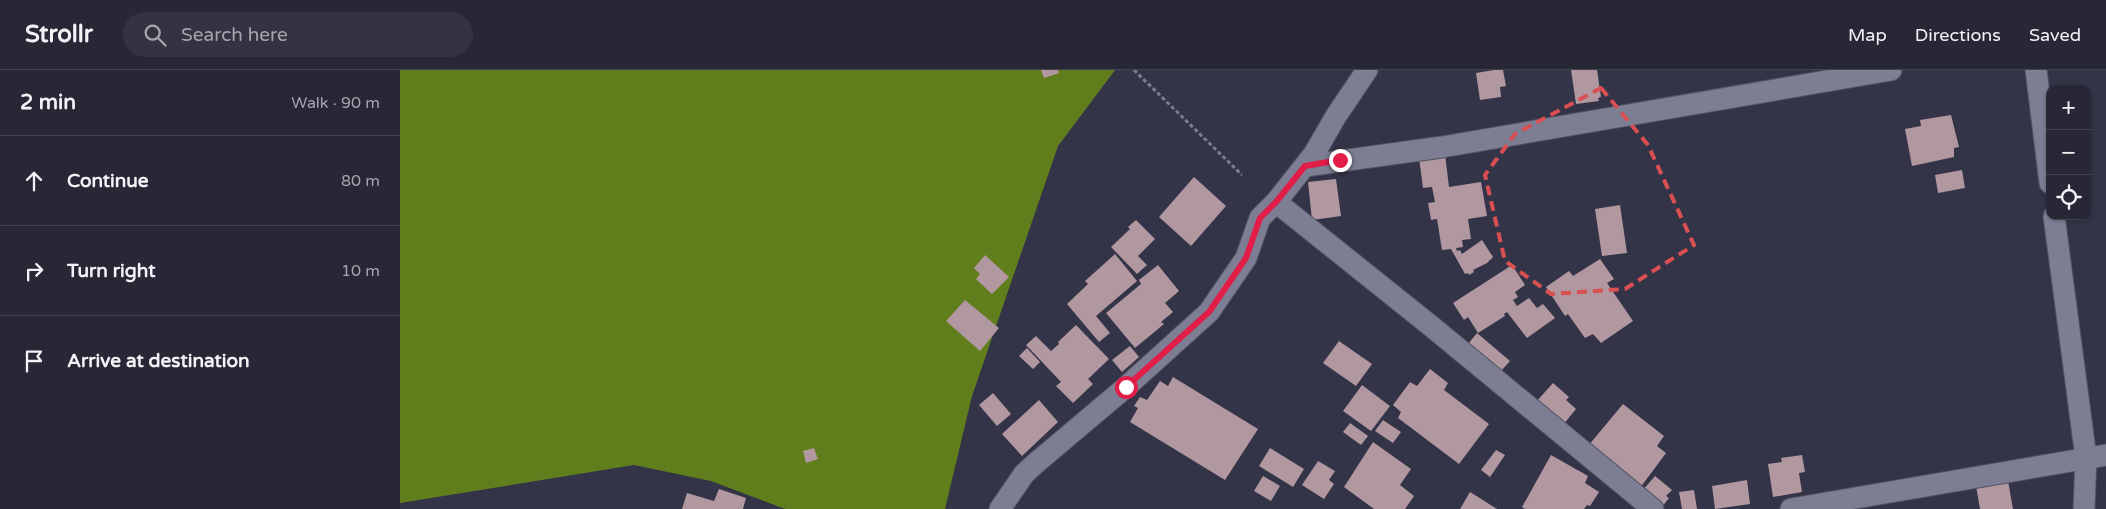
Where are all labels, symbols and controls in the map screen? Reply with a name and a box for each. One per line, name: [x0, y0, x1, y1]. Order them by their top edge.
search box: [123, 12, 473, 57]
text: Strollr: [25, 20, 93, 49]
icon: search: [141, 21, 169, 49]
text: Search here: [181, 24, 288, 46]
text: Map: [1848, 24, 1887, 46]
text: Directions: [1915, 24, 2001, 46]
text: Saved: [2029, 24, 2081, 46]
map controls: [2046, 85, 2091, 220]
button: +: [2046, 85, 2091, 130]
text: 2 min: [20, 90, 76, 115]
text: Walk · 90 m: [291, 93, 380, 113]
button: −: [2046, 130, 2091, 175]
route end: [1329, 149, 1352, 172]
icon: ahead: [20, 167, 48, 195]
text: Continue: [67, 170, 149, 192]
text: 80 m: [341, 171, 380, 191]
button: locate: [2046, 175, 2091, 220]
icon: right: [20, 257, 48, 285]
text: Turn right: [67, 260, 155, 282]
text: 10 m: [341, 261, 380, 281]
icon: arrive: [20, 347, 48, 375]
text: Arrive at destination: [67, 350, 250, 372]
route start: [1115, 376, 1138, 399]

